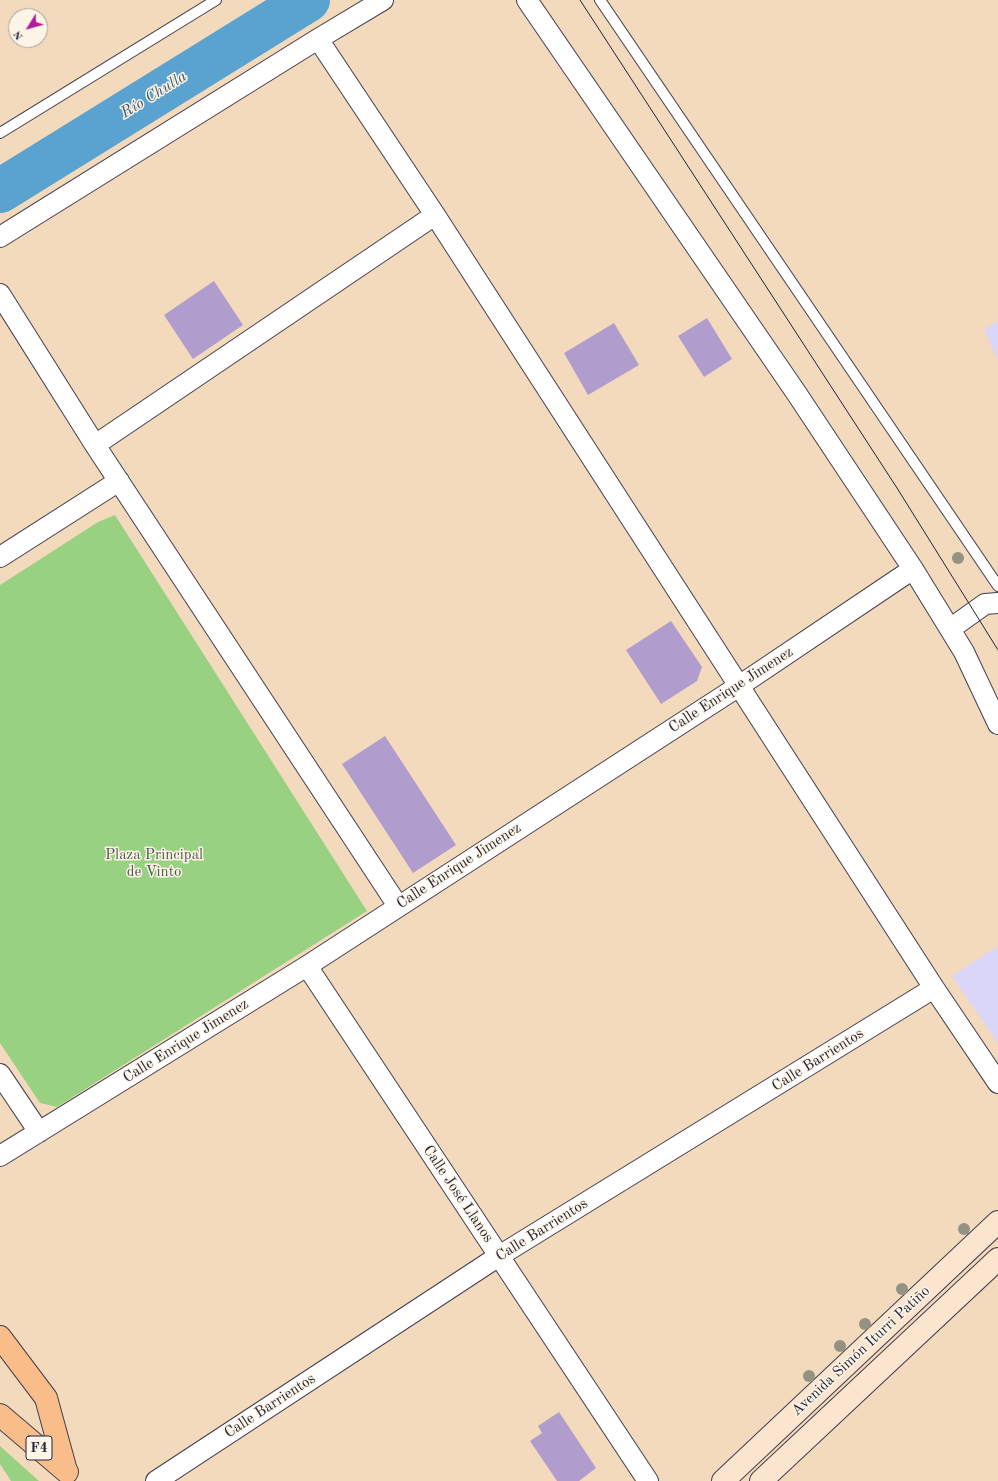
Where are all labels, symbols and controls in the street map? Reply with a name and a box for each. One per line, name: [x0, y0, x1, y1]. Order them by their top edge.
north arrow: [8, 8, 48, 48]
text: N: [12, 28, 26, 42]
water label: Río Chulla: [117, 67, 191, 123]
street label: Calle Enrique Jimenez: [666, 643, 796, 737]
street label: Calle Enrique Jimenez: [394, 819, 524, 913]
park label: Plaza Principal de Vinto: [105, 846, 203, 881]
street label: Calle Enrique Jimenez: [120, 995, 252, 1087]
street label: Calle Barrientos: [769, 1025, 867, 1095]
street label: Calle José Llanos: [419, 1142, 497, 1246]
street label: Calle Barrientos: [493, 1195, 591, 1265]
street label: Avenida Simón Iturri Patiño: [788, 1282, 934, 1420]
street label: Calle Barrientos: [221, 1370, 319, 1442]
road number: F4: [26, 1436, 52, 1460]

